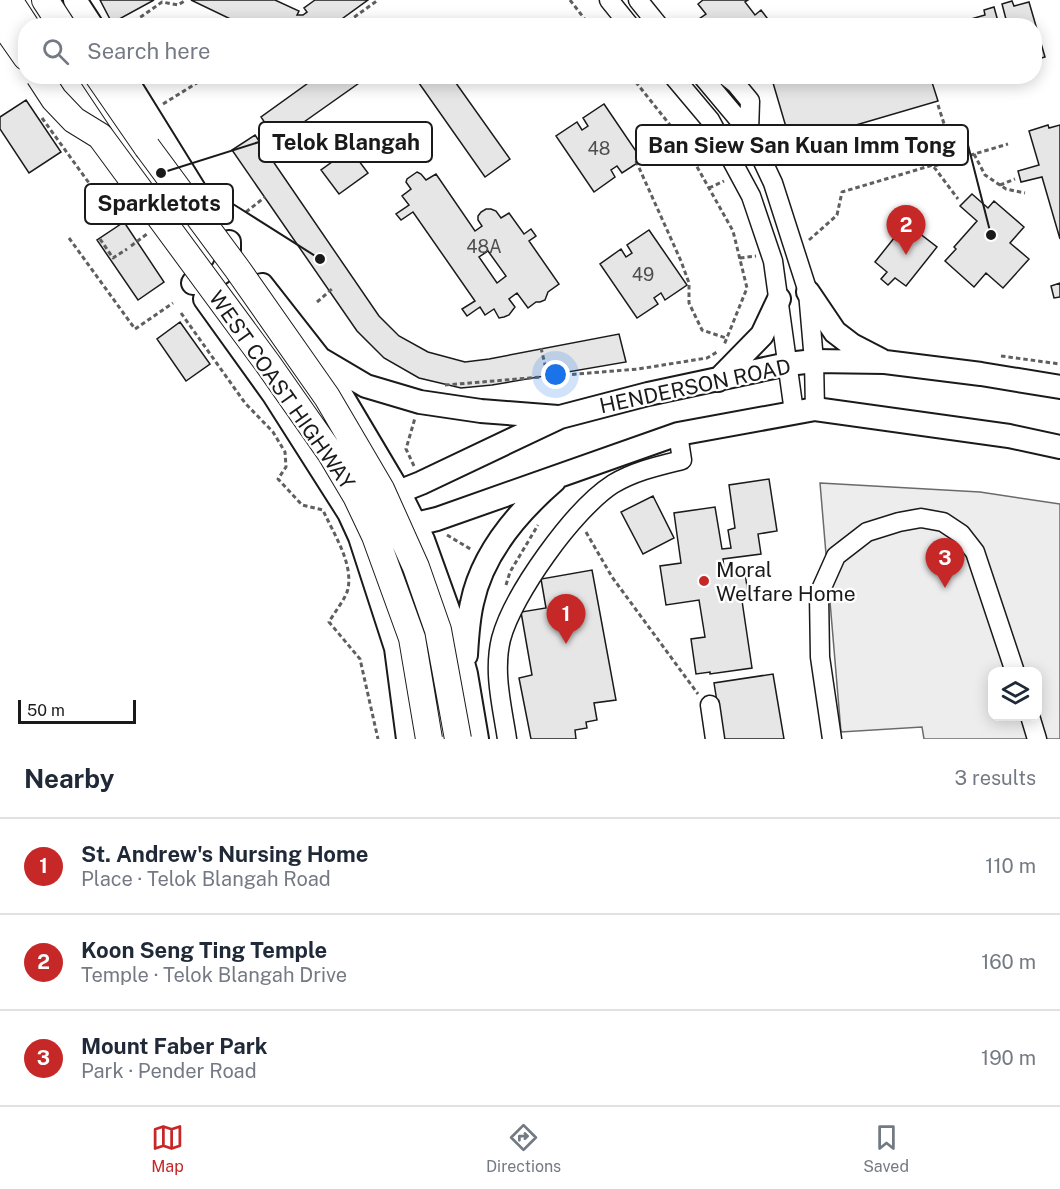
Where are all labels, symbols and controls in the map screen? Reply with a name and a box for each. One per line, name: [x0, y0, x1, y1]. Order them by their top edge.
search box: [18, 18, 1042, 84]
icon: search: [39, 35, 72, 68]
text: Search here: [87, 38, 211, 64]
callout: Telok Blangah: [259, 122, 432, 162]
callout: Ban Siew San Kuan Imm Tong: [636, 125, 968, 165]
text: Telok Blangah: [272, 129, 420, 155]
text: Ban Siew San Kuan Imm Tong: [648, 132, 956, 158]
house number: 48: [588, 138, 610, 159]
callout: Sparkletots: [85, 184, 233, 224]
text: Sparkletots: [97, 190, 221, 216]
pin: 2: [886, 206, 926, 255]
house number: 48A: [466, 236, 502, 257]
house number: 49: [632, 264, 654, 285]
street label: WEST COAST HIGHWAY: [204, 286, 360, 494]
street label: HENDERSON ROAD: [597, 354, 793, 418]
your location: [541, 360, 570, 389]
pin: 3: [926, 538, 964, 588]
place label: Moral Welfare Home: [716, 557, 856, 606]
marker: Moral Welfare Home: [697, 574, 711, 588]
pin: 1: [546, 594, 586, 644]
map controls: [988, 667, 1042, 721]
button: layers: [988, 667, 1042, 721]
scale bar: [18, 697, 136, 724]
text: 50 m: [27, 701, 65, 720]
text: Nearby: [24, 763, 114, 794]
text: 3 results: [955, 766, 1036, 790]
text: St. Andrew's Nursing Home: [81, 841, 368, 867]
text: 1: [39, 854, 48, 878]
text: 110 m: [985, 854, 1036, 878]
text: Place · Telok Blangah Road: [81, 867, 331, 891]
text: Koon Seng Ting Temple: [81, 937, 327, 963]
text: 2: [37, 950, 50, 974]
text: 160 m: [981, 950, 1036, 974]
text: Temple · Telok Blangah Drive: [81, 963, 347, 987]
text: Mount Faber Park: [81, 1033, 268, 1059]
text: 3: [37, 1046, 50, 1070]
text: 190 m: [981, 1046, 1036, 1070]
text: Park · Pender Road: [81, 1059, 257, 1083]
tab: Map: [151, 1121, 184, 1176]
tab: Directions: [486, 1121, 561, 1176]
tab: Saved: [863, 1121, 909, 1176]

